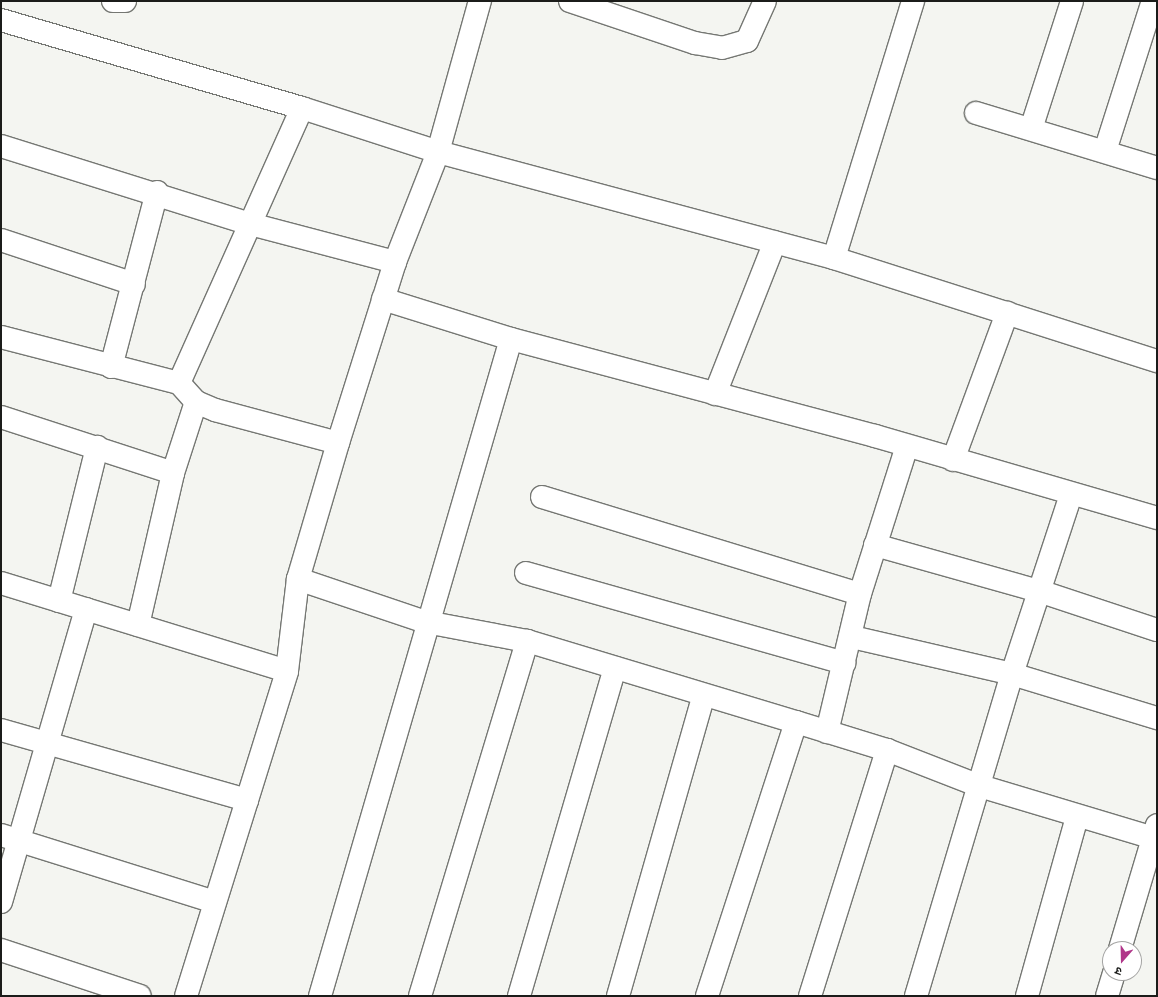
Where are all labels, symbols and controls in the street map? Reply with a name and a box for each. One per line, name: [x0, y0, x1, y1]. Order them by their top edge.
north arrow: [1102, 941, 1142, 981]
text: उ: [1113, 964, 1124, 979]

